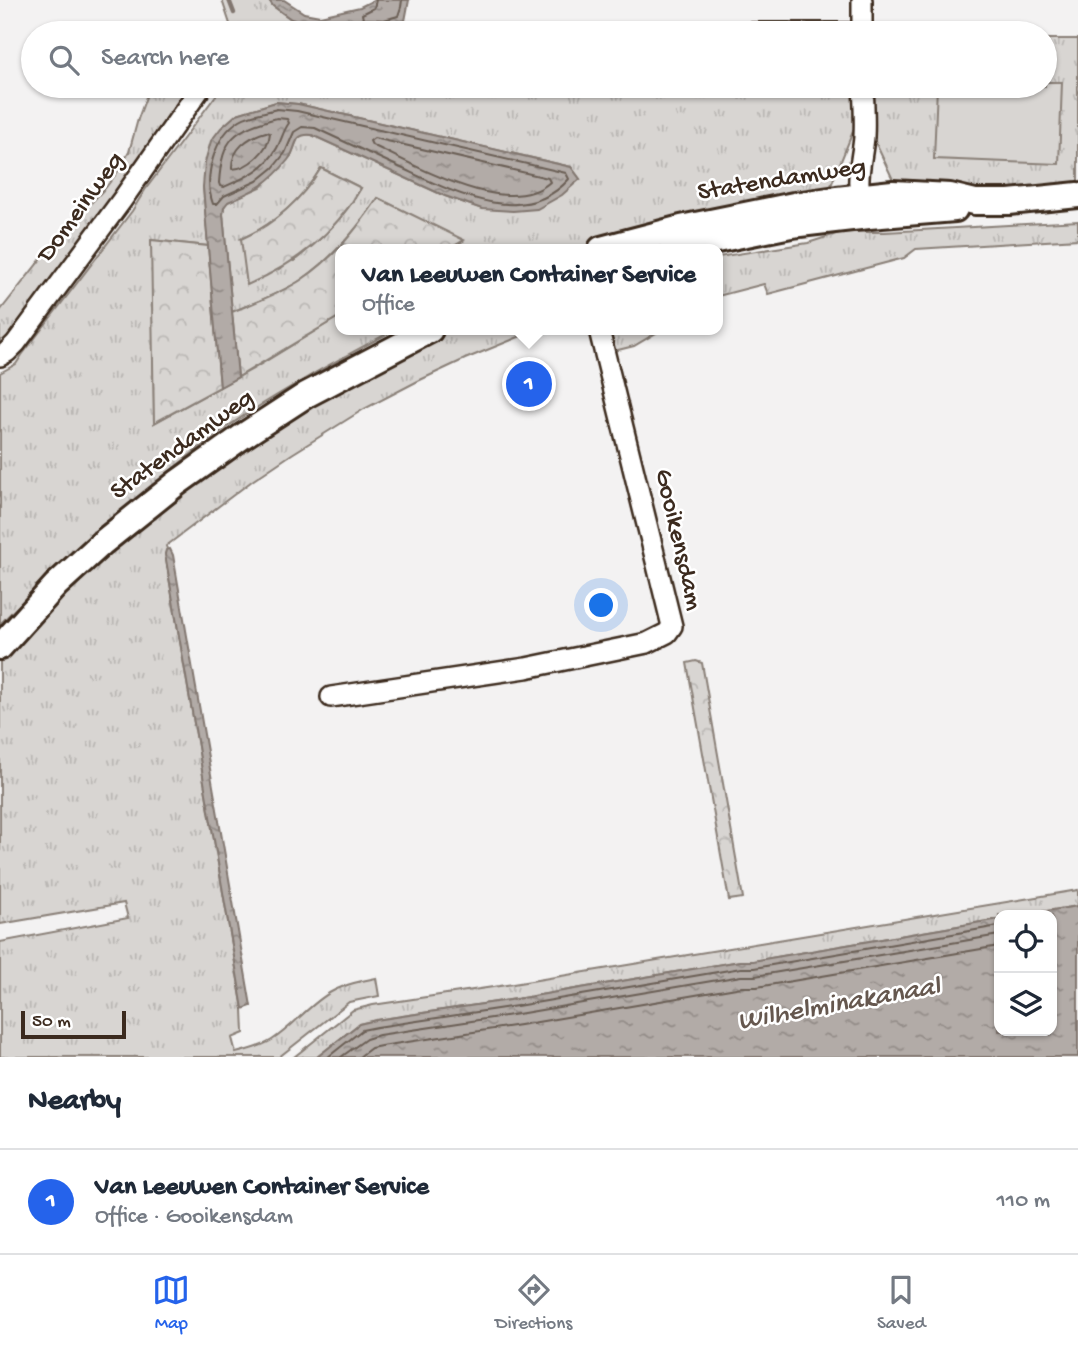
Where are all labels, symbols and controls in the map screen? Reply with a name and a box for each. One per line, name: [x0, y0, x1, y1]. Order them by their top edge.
search box: [21, 21, 1057, 98]
icon: search: [45, 41, 83, 79]
text: Search here: [101, 44, 229, 75]
street label: Domeinweg: [30, 147, 132, 271]
street label: Statendamweg: [696, 152, 868, 210]
popup: [335, 244, 723, 335]
text: Van Leeuwen Container Service: [362, 261, 696, 292]
text: Office: [362, 292, 415, 319]
pin: 1: [506, 358, 552, 410]
street label: Statendamweg: [105, 384, 261, 508]
street label: Gooikensdam: [646, 466, 708, 614]
your location: [584, 588, 618, 622]
map controls: [994, 910, 1057, 1036]
button: locate: [994, 910, 1057, 973]
water label: Wilhelminakanaal: [735, 971, 945, 1039]
button: layers: [994, 973, 1057, 1036]
scale bar: [21, 1008, 126, 1040]
text: 50 m: [32, 1011, 71, 1034]
text: Nearby: [28, 1085, 121, 1120]
text: Van Leeuwen Container Service: [95, 1173, 429, 1204]
text: 1: [46, 1188, 56, 1215]
text: 110 m: [997, 1188, 1050, 1215]
text: Office · Gooikensdam: [95, 1204, 293, 1231]
tab: Map: [152, 1271, 190, 1336]
tab: Directions: [495, 1271, 572, 1336]
tab: Saved: [877, 1271, 926, 1336]

